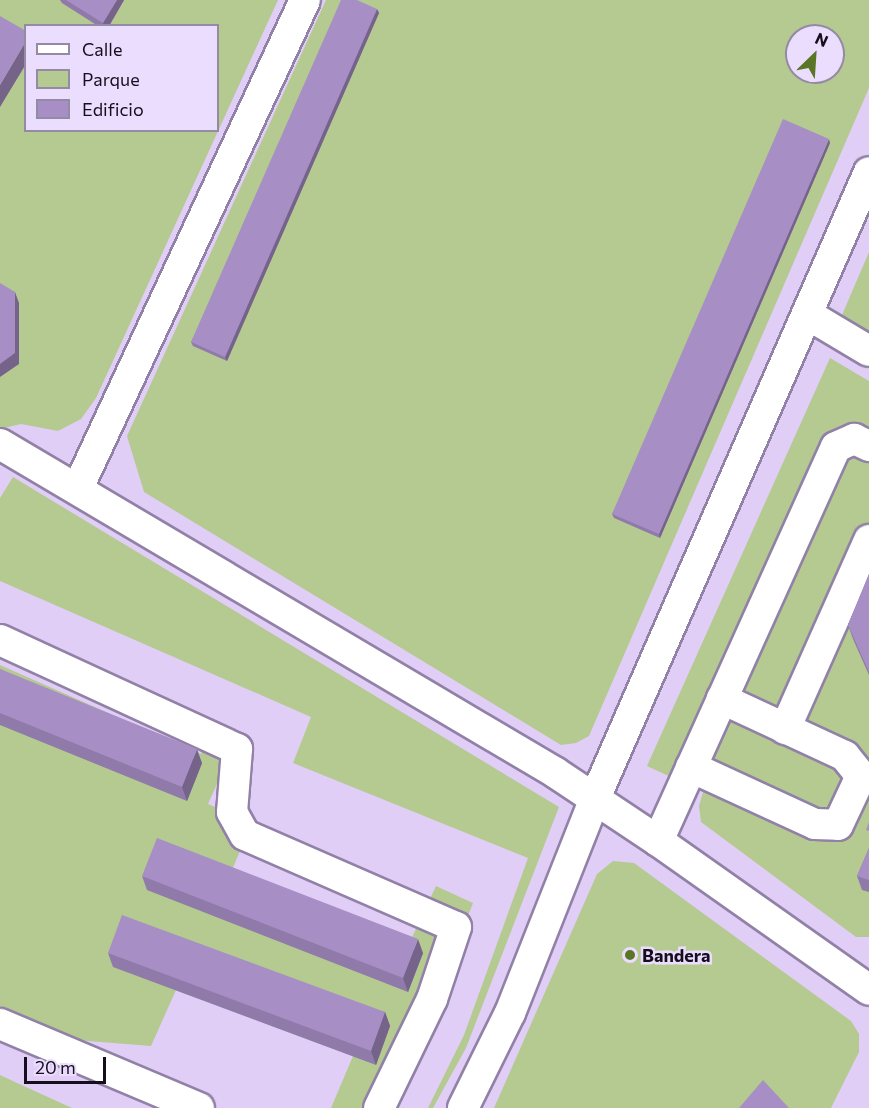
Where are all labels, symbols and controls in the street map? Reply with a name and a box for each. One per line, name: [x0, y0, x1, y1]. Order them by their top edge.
legend: [24, 24, 219, 132]
north arrow: [785, 24, 845, 84]
text: N: [813, 28, 831, 50]
text: Calle: [82, 38, 122, 60]
text: Parque: [82, 68, 140, 90]
text: Edificio: [82, 98, 144, 120]
place label: Bandera: [642, 944, 711, 966]
marker: Bandera: [623, 948, 637, 962]
scale bar: [27, 1045, 110, 1083]
text: 20 m: [35, 1056, 76, 1078]

